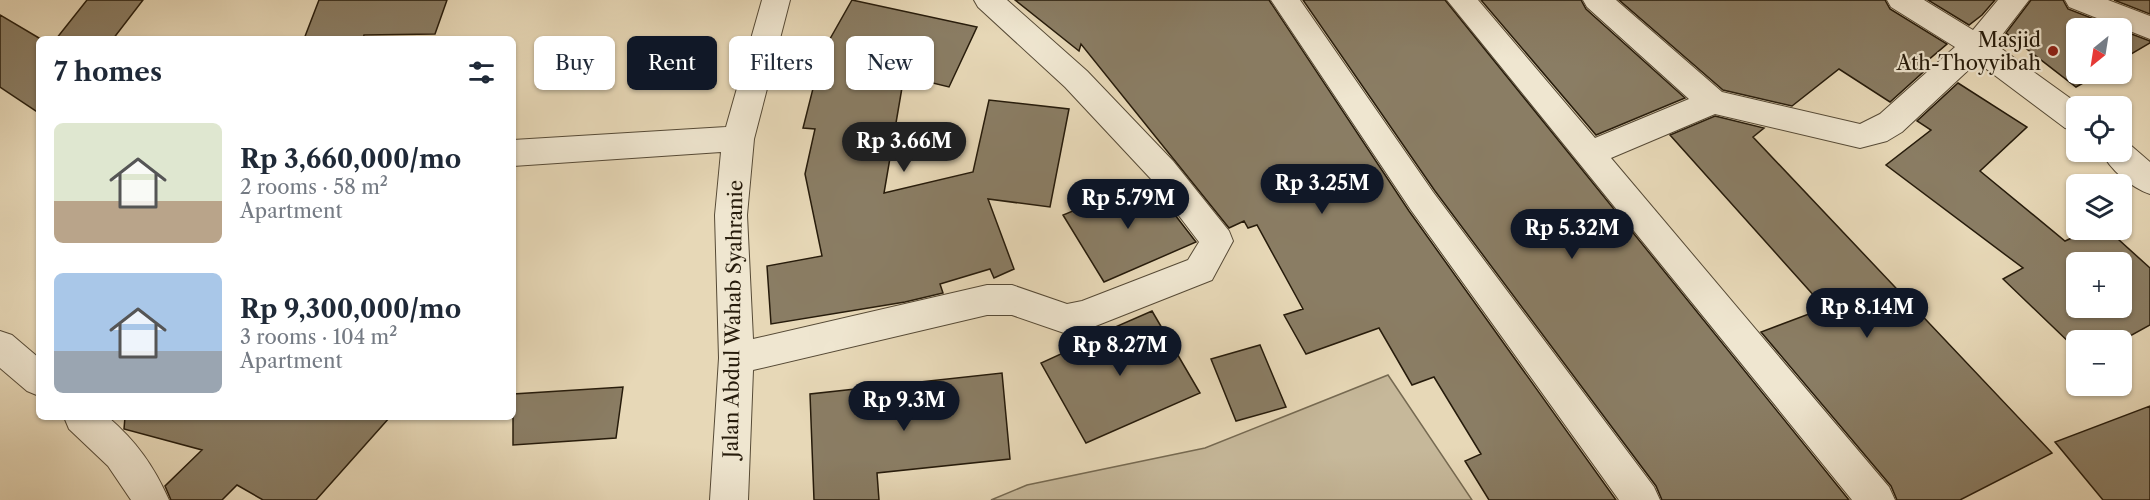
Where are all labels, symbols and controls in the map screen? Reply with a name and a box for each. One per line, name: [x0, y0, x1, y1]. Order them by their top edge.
north arrow: [2066, 18, 2132, 84]
map controls: [2066, 18, 2132, 396]
place label: Masjid Ath-Thoyyibah: [1895, 28, 2041, 75]
chip: Buy: [534, 36, 615, 90]
chip: Rent: [627, 36, 717, 90]
chip: Filters: [729, 36, 834, 90]
chip: New: [846, 36, 934, 90]
marker: Masjid Ath-Thoyyibah: [2046, 44, 2060, 58]
text: 7 homes: [54, 56, 162, 88]
icon: filters: [465, 56, 498, 89]
button: locate: [2066, 96, 2132, 162]
pin: Rp 3.66M: [842, 122, 966, 173]
text: Rp 3.66M: [856, 129, 952, 153]
text: Rp 3,660,000/mo: [240, 143, 461, 175]
icon: home: [102, 147, 174, 219]
pin: Rp 3.25M: [1260, 164, 1384, 215]
text: Rp 3.25M: [1275, 171, 1369, 195]
button: layers: [2066, 174, 2132, 240]
text: 2 rooms · 58 m²: [240, 175, 388, 199]
pin: Rp 5.79M: [1066, 179, 1190, 230]
street label: Jalan Abdul Wahab Syahranie: [719, 180, 747, 461]
text: Rp 5.79M: [1081, 186, 1175, 210]
text: Apartment: [240, 199, 343, 223]
pin: Rp 5.32M: [1510, 209, 1634, 260]
text: Rp 5.32M: [1525, 216, 1619, 240]
button: +: [2066, 252, 2132, 318]
pin: Rp 8.14M: [1805, 288, 1929, 339]
text: Rp 9,300,000/mo: [240, 293, 461, 325]
text: Rp 8.14M: [1820, 295, 1914, 319]
icon: home: [102, 297, 174, 369]
text: 3 rooms · 104 m²: [240, 325, 397, 349]
pin: Rp 8.27M: [1058, 326, 1182, 377]
button: −: [2066, 330, 2132, 396]
text: Rp 8.27M: [1072, 333, 1168, 357]
text: Apartment: [240, 349, 343, 373]
pin: Rp 9.3M: [849, 381, 959, 432]
text: Rp 9.3M: [863, 388, 946, 412]

